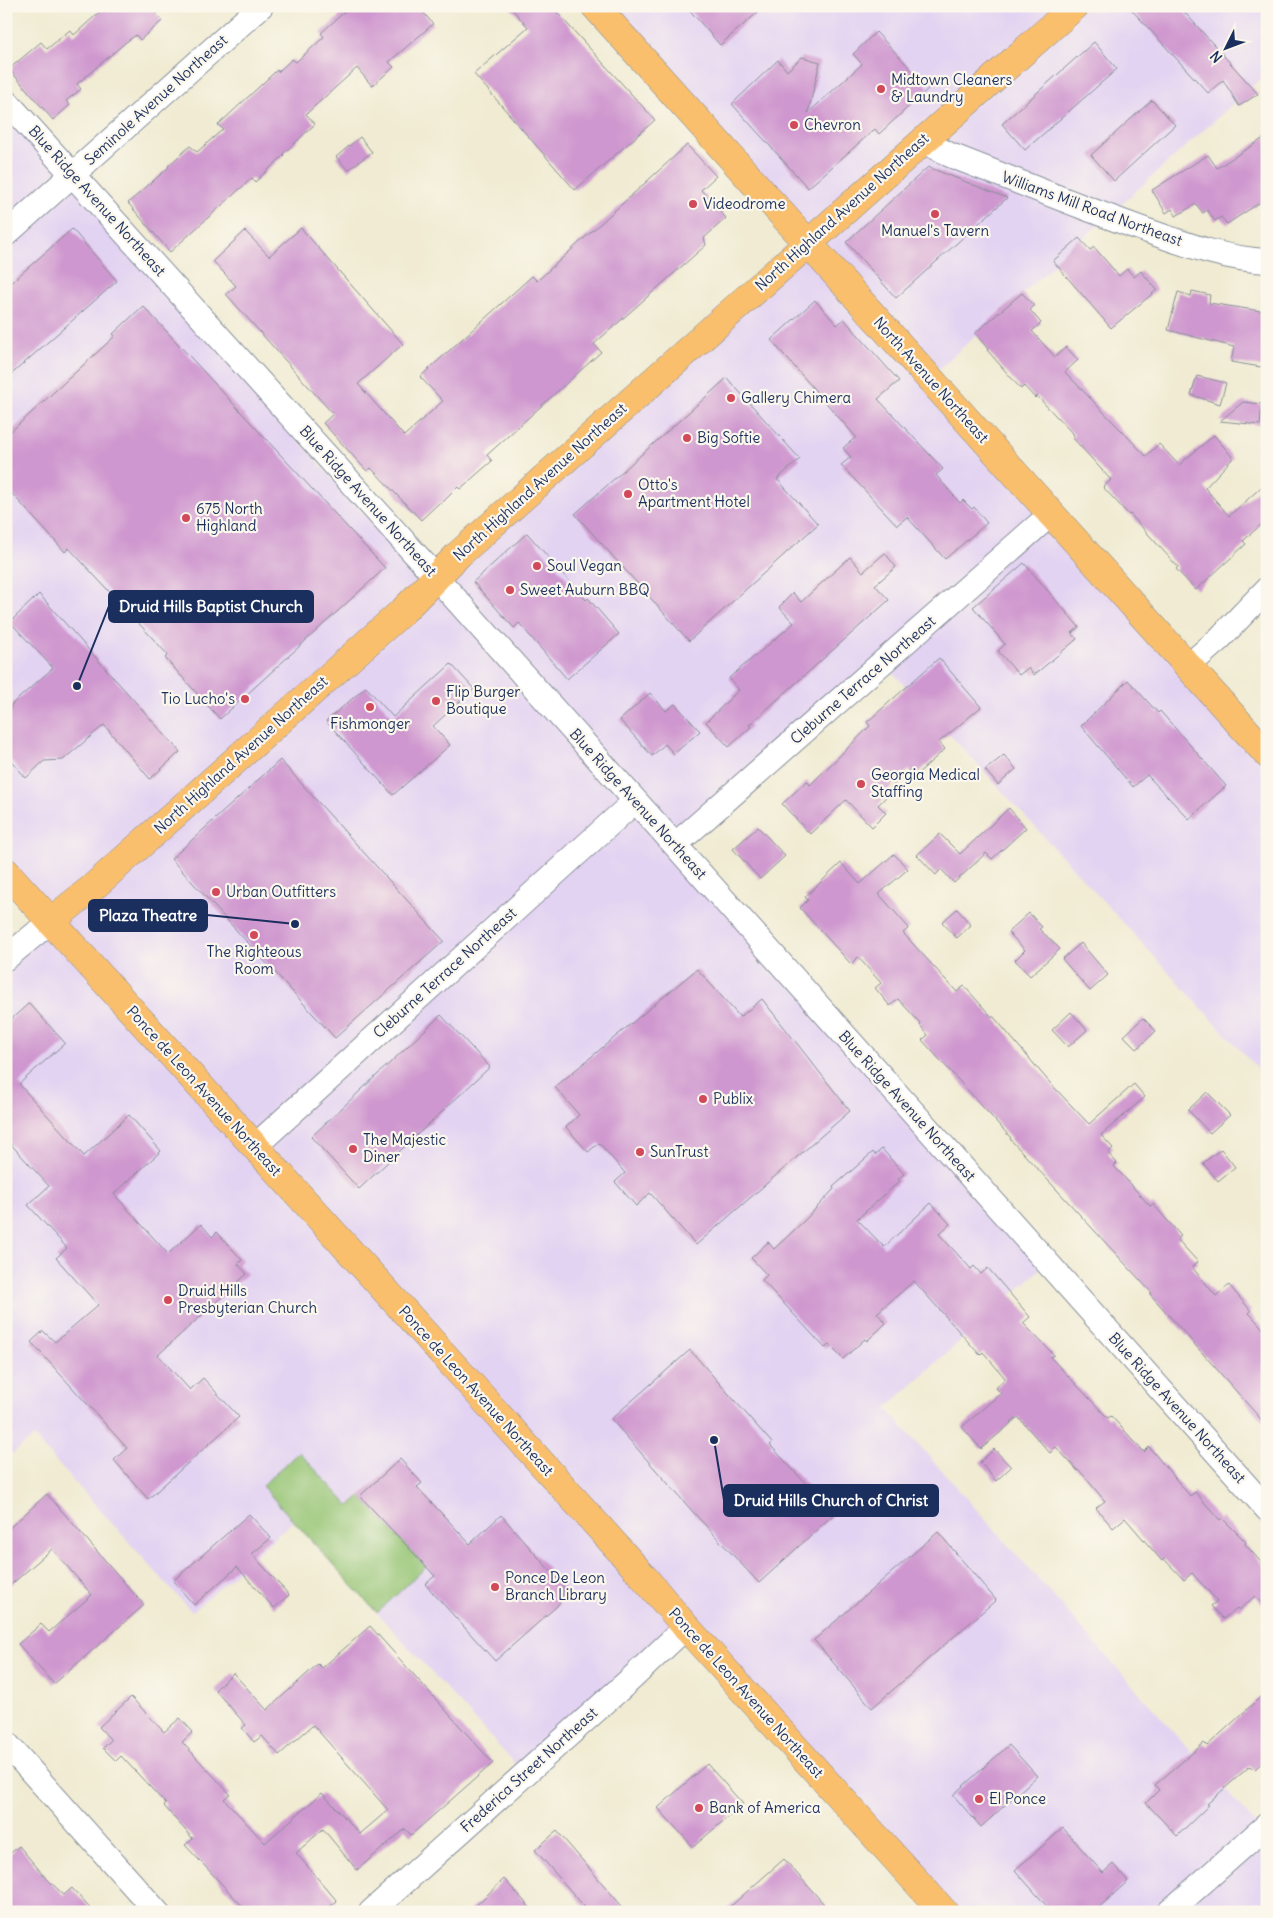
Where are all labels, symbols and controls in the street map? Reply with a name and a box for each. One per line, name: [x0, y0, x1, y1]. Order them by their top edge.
north arrow: [1200, 22, 1250, 72]
street label: Seminole Avenue Northeast: [80, 30, 231, 169]
text: N: [1206, 47, 1226, 66]
place label: Midtown Cleaners & Laundry: [891, 70, 1013, 106]
marker: Midtown Cleaners & Laundry: [875, 83, 887, 95]
place label: Chevron: [804, 115, 861, 134]
marker: Chevron: [788, 119, 800, 131]
street label: Blue Ridge Avenue Northeast: [25, 121, 170, 280]
street label: North Highland Avenue Northeast: [751, 129, 932, 295]
street label: Williams Mill Road Northeast: [999, 167, 1185, 250]
place label: Videodrome: [703, 194, 785, 213]
marker: Videodrome: [687, 198, 699, 210]
marker: Manuel's Tavern: [929, 208, 941, 220]
place label: Manuel's Tavern: [881, 221, 989, 240]
street label: North Avenue Northeast: [870, 313, 993, 447]
place label: Gallery Chimera: [741, 388, 851, 407]
marker: Gallery Chimera: [725, 392, 737, 404]
street label: North Highland Avenue Northeast: [449, 399, 630, 565]
street label: Blue Ridge Avenue Northeast: [296, 421, 441, 580]
place label: Big Softie: [697, 428, 760, 447]
marker: Big Softie: [681, 432, 693, 444]
place label: Otto's Apartment Hotel: [638, 475, 750, 511]
marker: Otto's Apartment Hotel: [622, 488, 634, 500]
place label: 675 North Highland: [196, 499, 263, 535]
marker: 675 North Highland: [180, 512, 192, 524]
place label: Soul Vegan: [547, 556, 622, 575]
marker: Soul Vegan: [531, 560, 543, 572]
place label: Sweet Auburn BBQ: [520, 580, 650, 599]
marker: Sweet Auburn BBQ: [504, 584, 516, 596]
callout: Druid Hills Baptist Church: [109, 591, 313, 622]
text: Druid Hills Baptist Church: [119, 596, 303, 617]
street label: Cleburne Terrace Northeast: [786, 611, 939, 748]
street label: North Highland Avenue Northeast: [150, 672, 331, 838]
place label: Flip Burger Boutique: [446, 682, 520, 718]
place label: Tio Lucho's: [161, 689, 235, 708]
marker: Tio Lucho's: [239, 693, 251, 705]
marker: Flip Burger Boutique: [430, 695, 442, 707]
marker: Fishmonger: [364, 701, 376, 713]
place label: Fishmonger: [330, 714, 410, 733]
street label: Blue Ridge Avenue Northeast: [566, 724, 711, 883]
place label: Georgia Medical Staffing: [871, 765, 980, 801]
marker: Georgia Medical Staffing: [855, 778, 867, 790]
place label: Urban Outfitters: [226, 882, 336, 901]
marker: Urban Outfitters: [210, 886, 222, 898]
callout: Plaza Theatre: [89, 900, 207, 931]
street label: Cleburne Terrace Northeast: [369, 903, 520, 1042]
text: Plaza Theatre: [99, 905, 197, 925]
marker: The Righteous Room: [248, 929, 260, 941]
place label: The Righteous Room: [207, 942, 302, 978]
street label: Ponce de Leon Avenue Northeast: [123, 1002, 286, 1180]
street label: Blue Ridge Avenue Northeast: [835, 1026, 980, 1185]
place label: Publix: [713, 1089, 754, 1108]
marker: Publix: [697, 1093, 709, 1105]
place label: The Majestic Diner: [363, 1130, 446, 1166]
place label: SunTrust: [650, 1142, 709, 1161]
marker: The Majestic Diner: [347, 1143, 359, 1155]
marker: SunTrust: [634, 1146, 646, 1158]
place label: Druid Hills Presbyterian Church: [178, 1281, 318, 1317]
marker: Druid Hills Presbyterian Church: [162, 1294, 174, 1306]
street label: Ponce de Leon Avenue Northeast: [395, 1302, 558, 1480]
street label: Blue Ridge Avenue Northeast: [1105, 1328, 1250, 1487]
callout: Druid Hills Church of Christ: [724, 1485, 938, 1516]
text: Druid Hills Church of Christ: [734, 1490, 929, 1510]
place label: Ponce De Leon Branch Library: [505, 1568, 607, 1604]
marker: Ponce De Leon Branch Library: [489, 1581, 501, 1593]
street label: Ponce de Leon Avenue Northeast: [665, 1604, 828, 1782]
street label: Frederica Street Northeast: [456, 1703, 601, 1836]
place label: El Ponce: [989, 1789, 1046, 1808]
marker: El Ponce: [973, 1793, 985, 1805]
place label: Bank of America: [709, 1798, 821, 1817]
marker: Bank of America: [693, 1802, 705, 1814]

